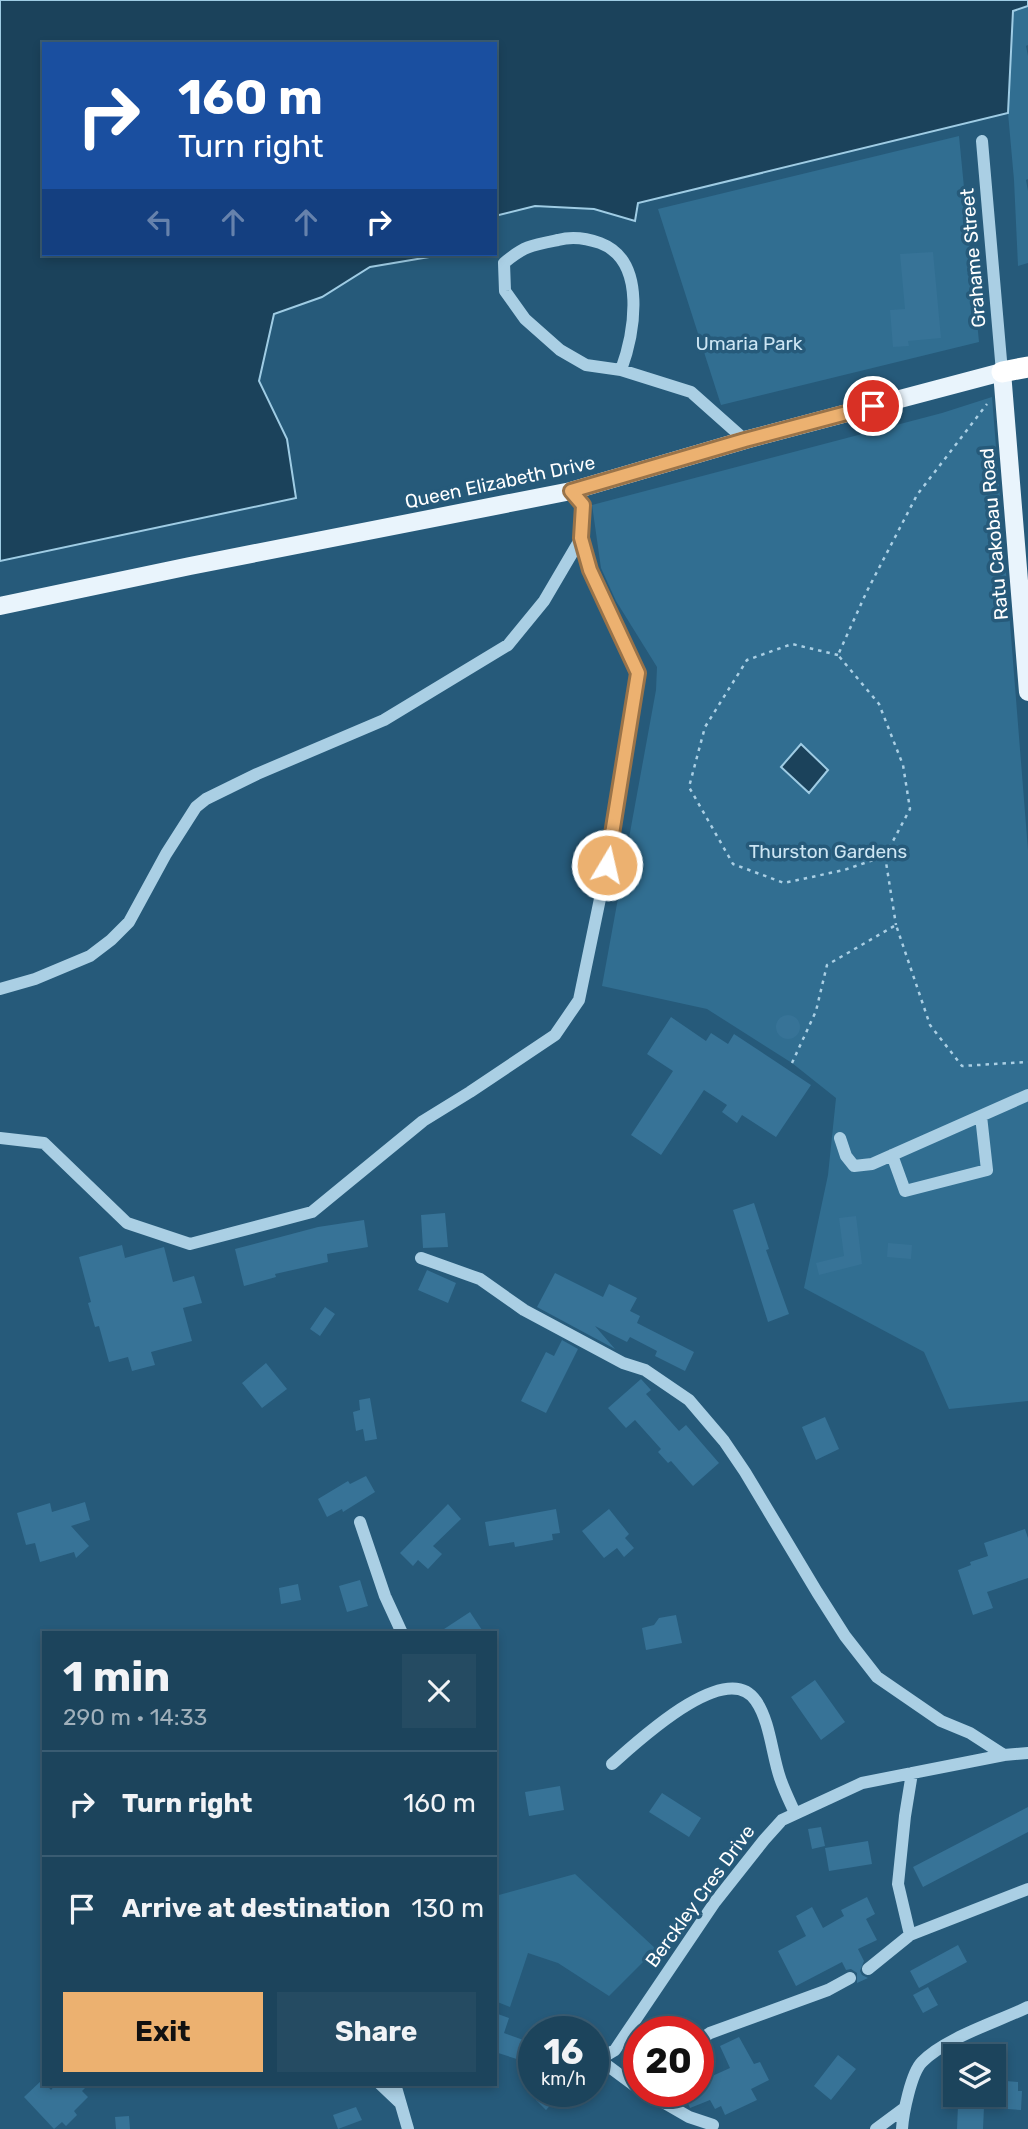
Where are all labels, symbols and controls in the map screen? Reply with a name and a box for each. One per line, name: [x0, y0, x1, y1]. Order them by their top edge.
text: 160 m: [178, 68, 323, 126]
icon: right: [63, 70, 154, 161]
text: Turn right: [178, 127, 323, 165]
street label: Grahame Street: [955, 187, 991, 329]
icon: left: [141, 203, 179, 241]
icon: ahead: [214, 203, 252, 241]
icon: ahead: [287, 203, 325, 241]
icon: right: [360, 203, 398, 241]
park label: Umaria Park: [695, 332, 803, 355]
pin: [843, 376, 903, 436]
icon: arrive: [854, 387, 892, 425]
street label: Ratu Cakobau Road: [975, 447, 1013, 621]
street label: Queen Elizabeth Drive: [403, 451, 597, 513]
position arrow: [570, 828, 644, 902]
park label: Thurston Gardens: [749, 840, 907, 863]
text: 1 min: [63, 1652, 170, 1702]
button: close: [402, 1654, 476, 1728]
text: 290 m · 14:33: [63, 1703, 207, 1731]
icon: right: [63, 1785, 101, 1823]
text: Turn right: [122, 1788, 252, 1819]
text: 160 m: [403, 1788, 476, 1819]
street label: Berckley Cres Drive: [641, 1820, 759, 1972]
icon: arrive: [63, 1890, 101, 1928]
text: Arrive at destination: [122, 1893, 390, 1924]
text: 130 m: [411, 1893, 484, 1924]
button: Exit: [63, 1992, 263, 2072]
button: Share: [277, 1992, 476, 2072]
speed limit sign: 20: [623, 2016, 714, 2107]
text: 16: [543, 2031, 584, 2073]
map controls: [943, 2044, 1006, 2107]
button: layers: [943, 2044, 1006, 2107]
text: km/h: [541, 2068, 586, 2090]

